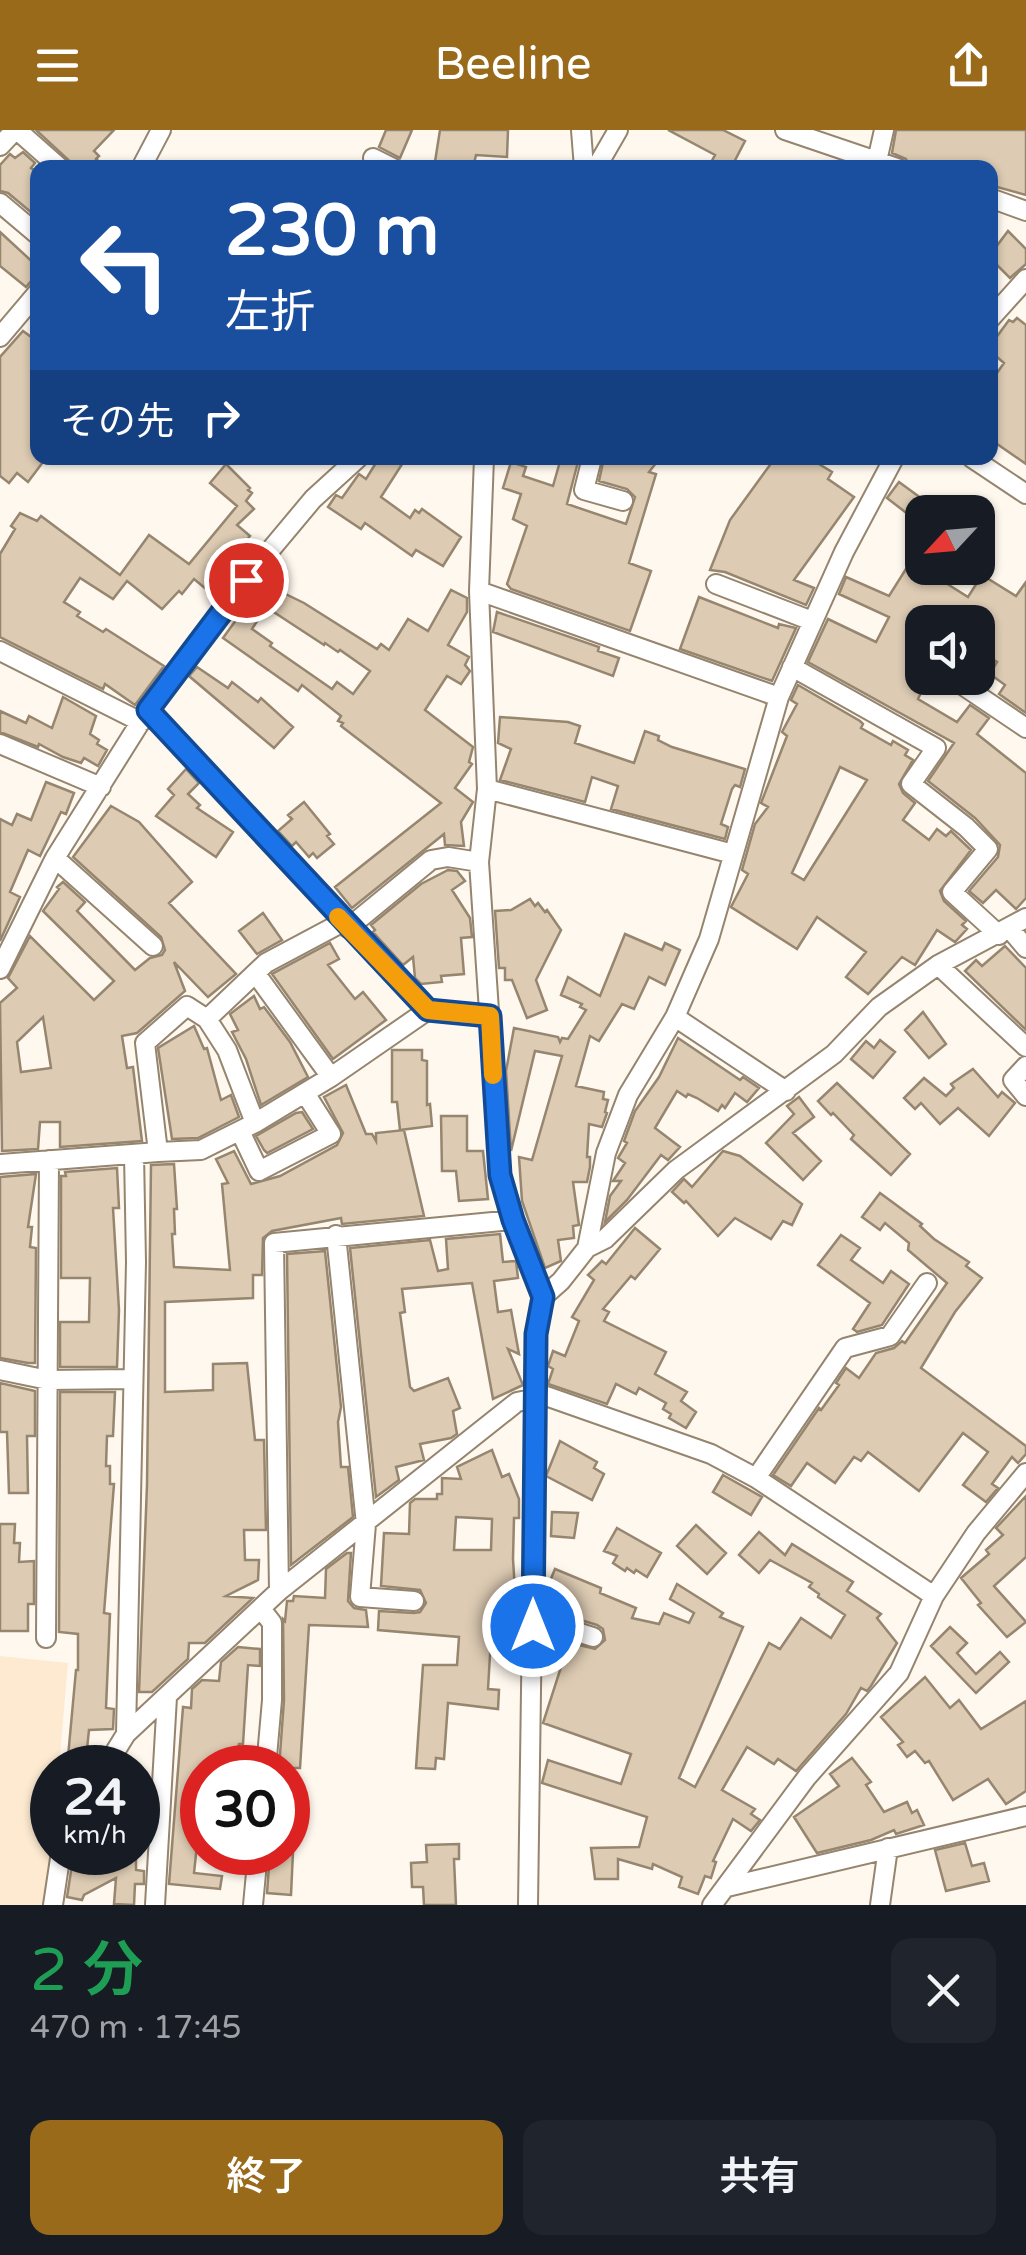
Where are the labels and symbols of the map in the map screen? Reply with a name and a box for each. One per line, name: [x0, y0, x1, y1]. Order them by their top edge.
north arrow: [905, 495, 995, 585]
pin: [204, 538, 289, 623]
position arrow: [481, 1574, 585, 1678]
speed limit sign: 30: [180, 1745, 310, 1875]

